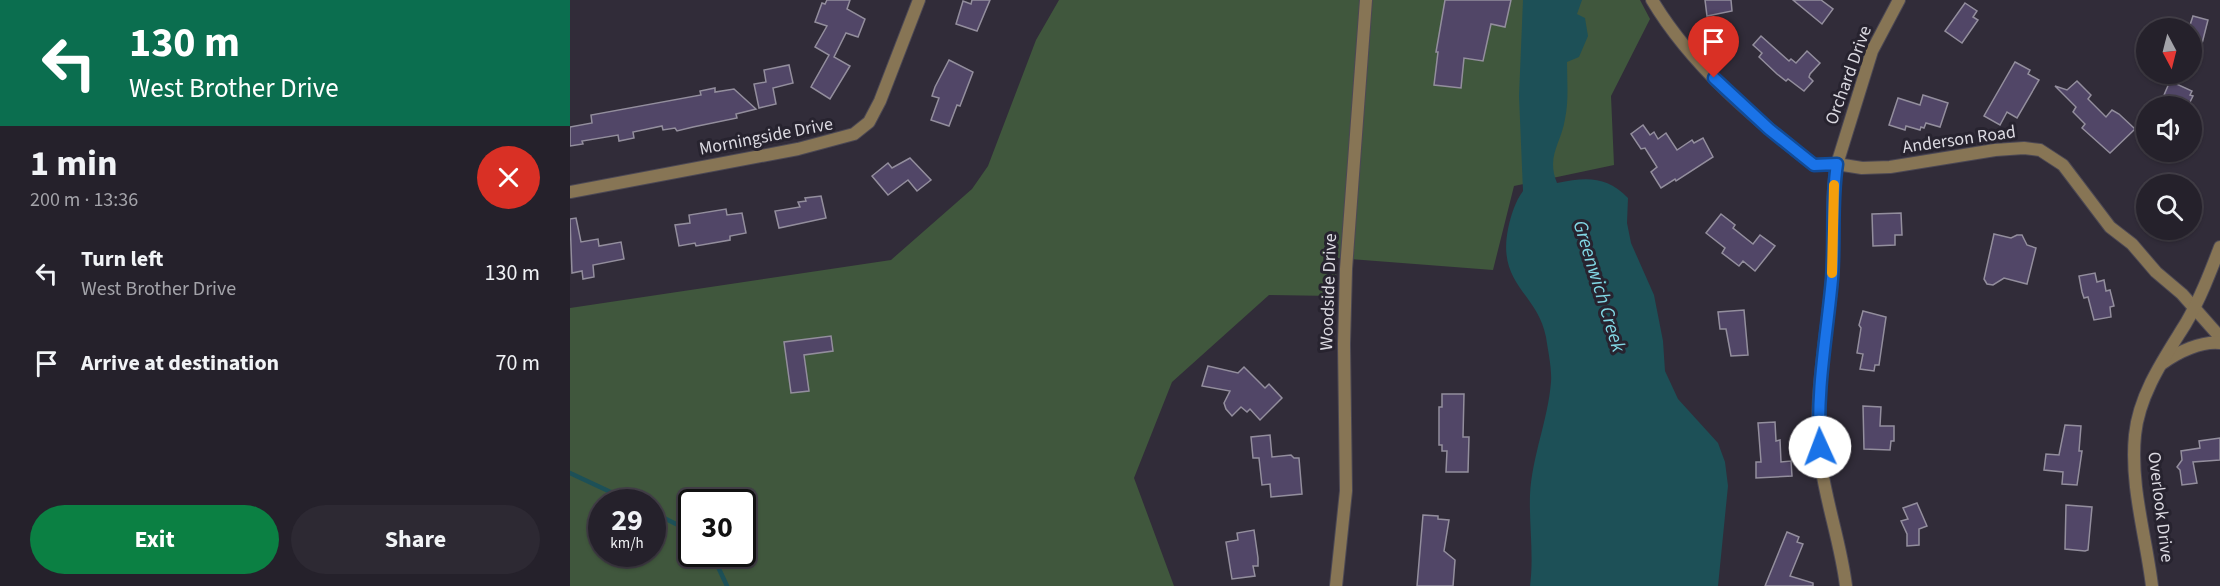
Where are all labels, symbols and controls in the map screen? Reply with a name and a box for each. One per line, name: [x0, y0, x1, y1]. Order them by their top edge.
text: 130 m: [129, 13, 240, 73]
pin: [1688, 16, 1739, 78]
north arrow: [2136, 18, 2202, 84]
map controls: [2136, 18, 2202, 240]
street label: Orchard Drive: [1819, 22, 1878, 128]
icon: left: [30, 24, 108, 102]
icon: arrive: [1697, 25, 1730, 58]
text: West Brother Drive: [129, 69, 339, 108]
button: sound: [2136, 96, 2202, 162]
street label: Morningside Drive: [697, 111, 835, 162]
street label: Anderson Road: [1901, 119, 2017, 160]
text: 1 min: [30, 138, 118, 189]
button: close: [477, 146, 540, 209]
button: search: [2136, 174, 2202, 240]
text: 200 m · 13:36: [30, 186, 138, 214]
water label: Greenwich Creek: [1566, 217, 1633, 356]
street label: Woodside Drive: [1314, 233, 1343, 351]
text: Turn left: [81, 243, 163, 275]
icon: left: [30, 257, 63, 290]
text: 130 m: [485, 257, 540, 289]
text: West Brother Drive: [81, 275, 236, 303]
icon: arrive: [30, 347, 63, 380]
text: Arrive at destination: [81, 347, 279, 379]
text: 70 m: [495, 347, 540, 379]
position arrow: [1788, 415, 1852, 479]
street label: Overlook Drive: [2141, 450, 2180, 564]
speed limit sign: 30: [678, 489, 756, 567]
text: 29: [611, 499, 643, 542]
button: Exit: [30, 505, 279, 574]
button: Share: [291, 505, 540, 574]
text: km/h: [610, 533, 644, 554]

